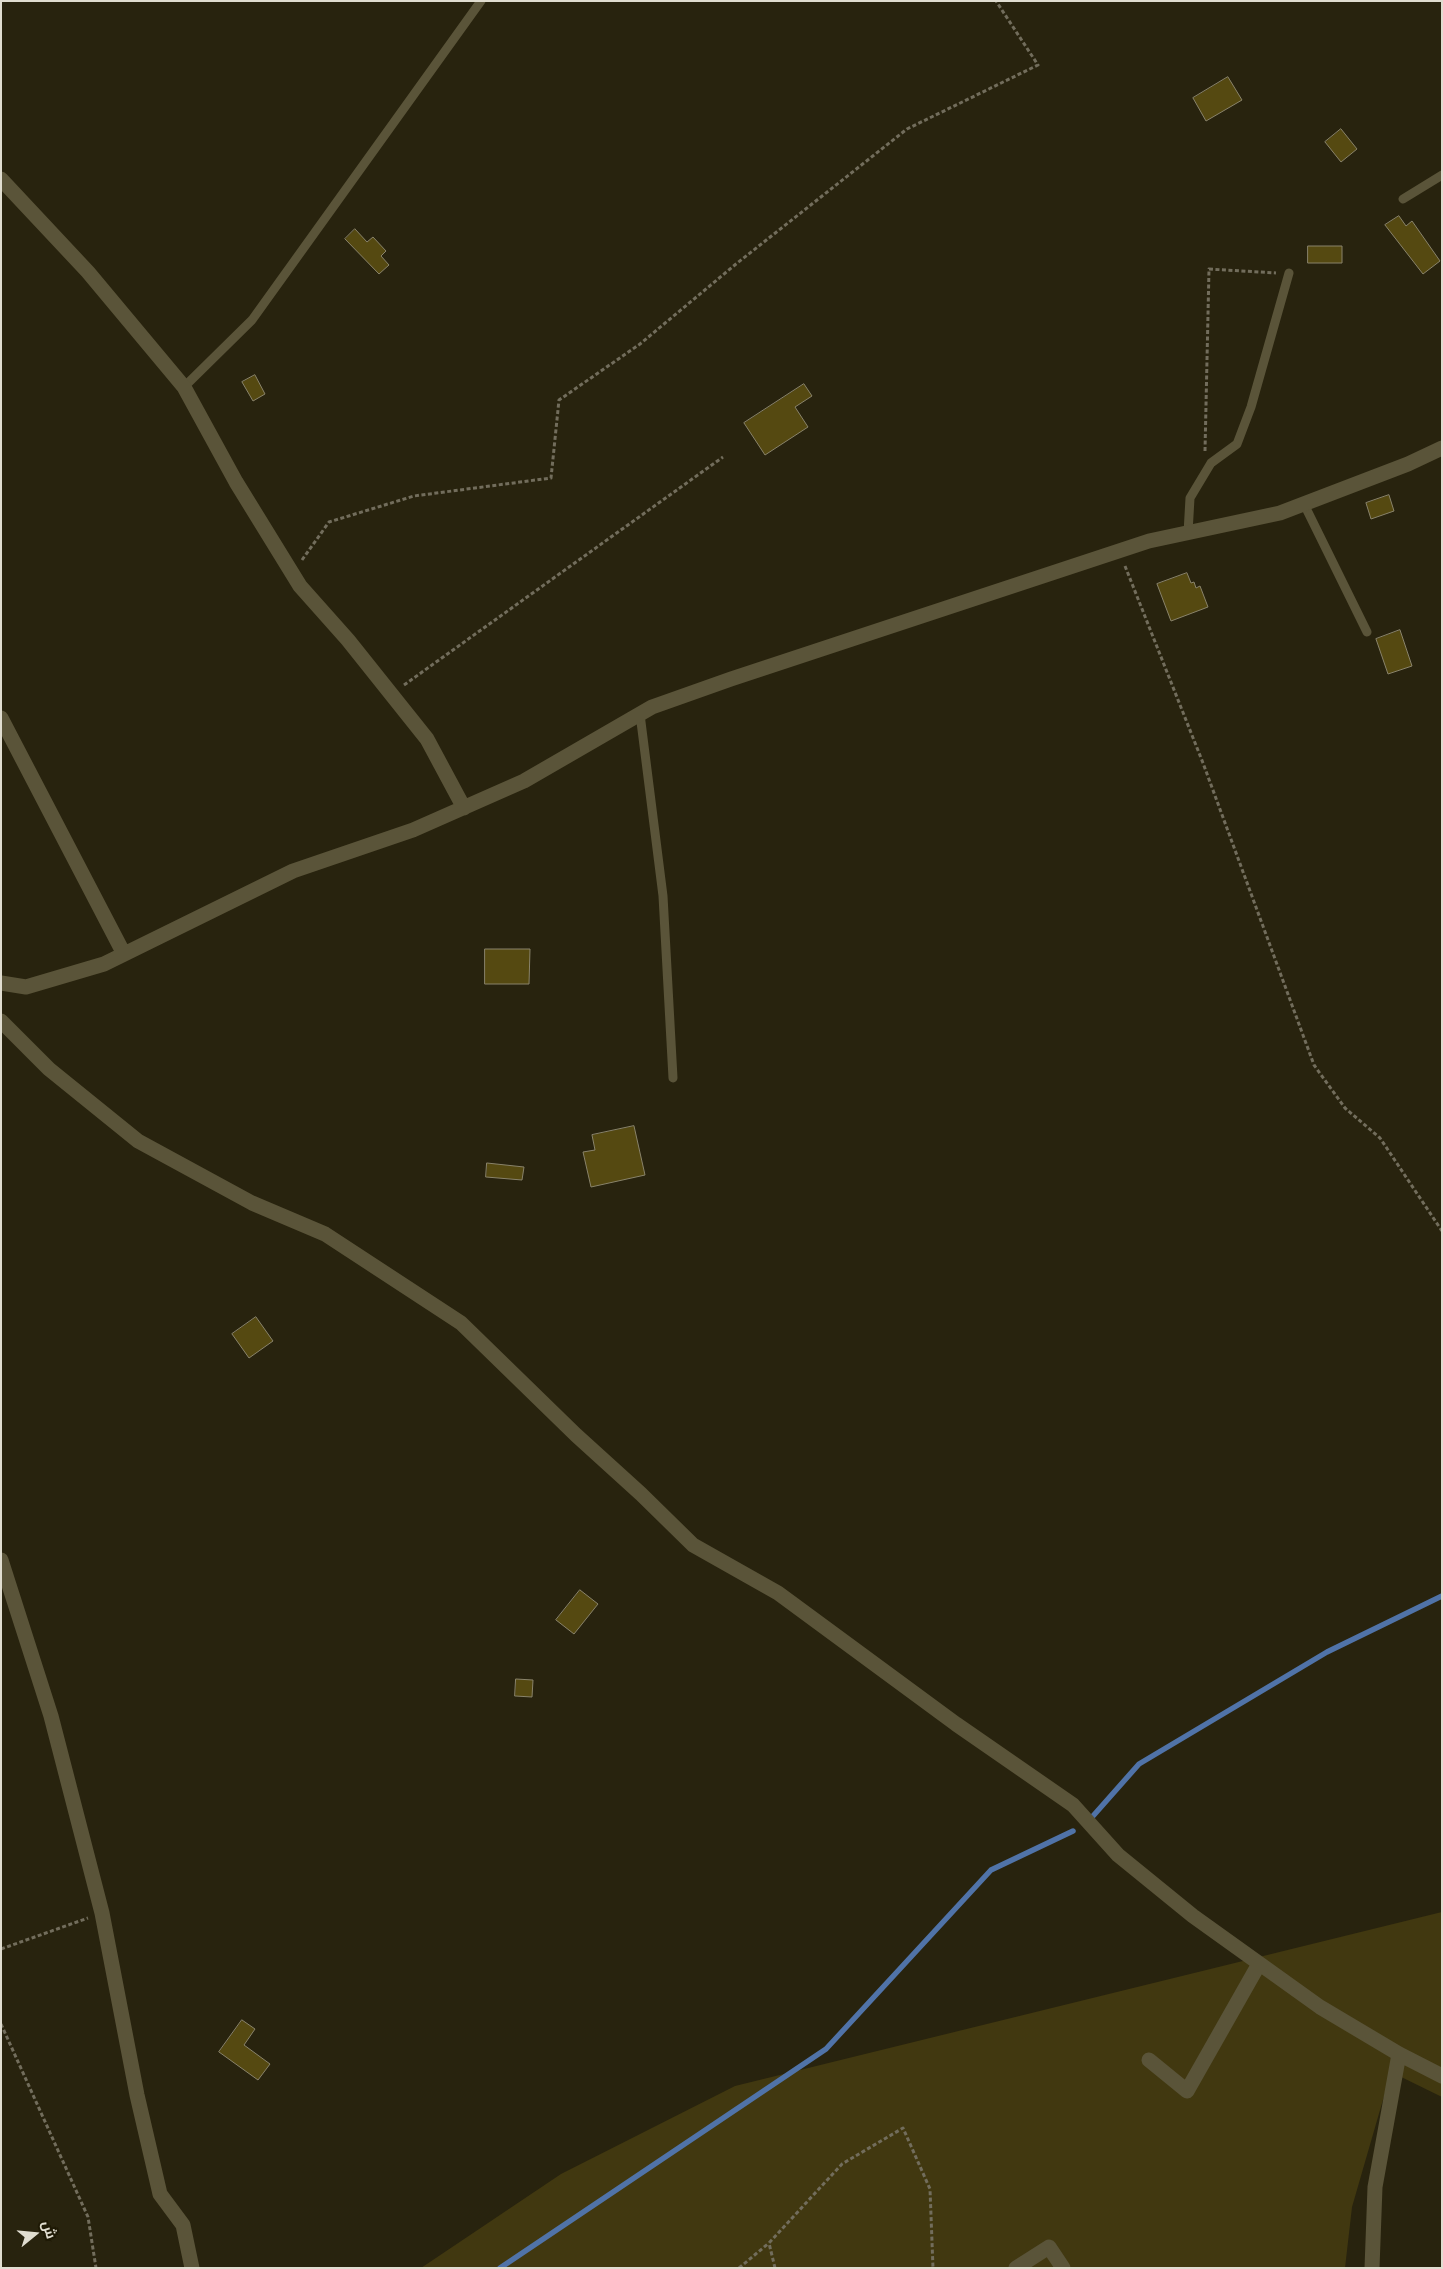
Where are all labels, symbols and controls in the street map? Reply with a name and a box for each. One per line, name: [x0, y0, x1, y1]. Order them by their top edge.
north arrow: [10, 2209, 60, 2259]
text: ش: [39, 2219, 60, 2241]

